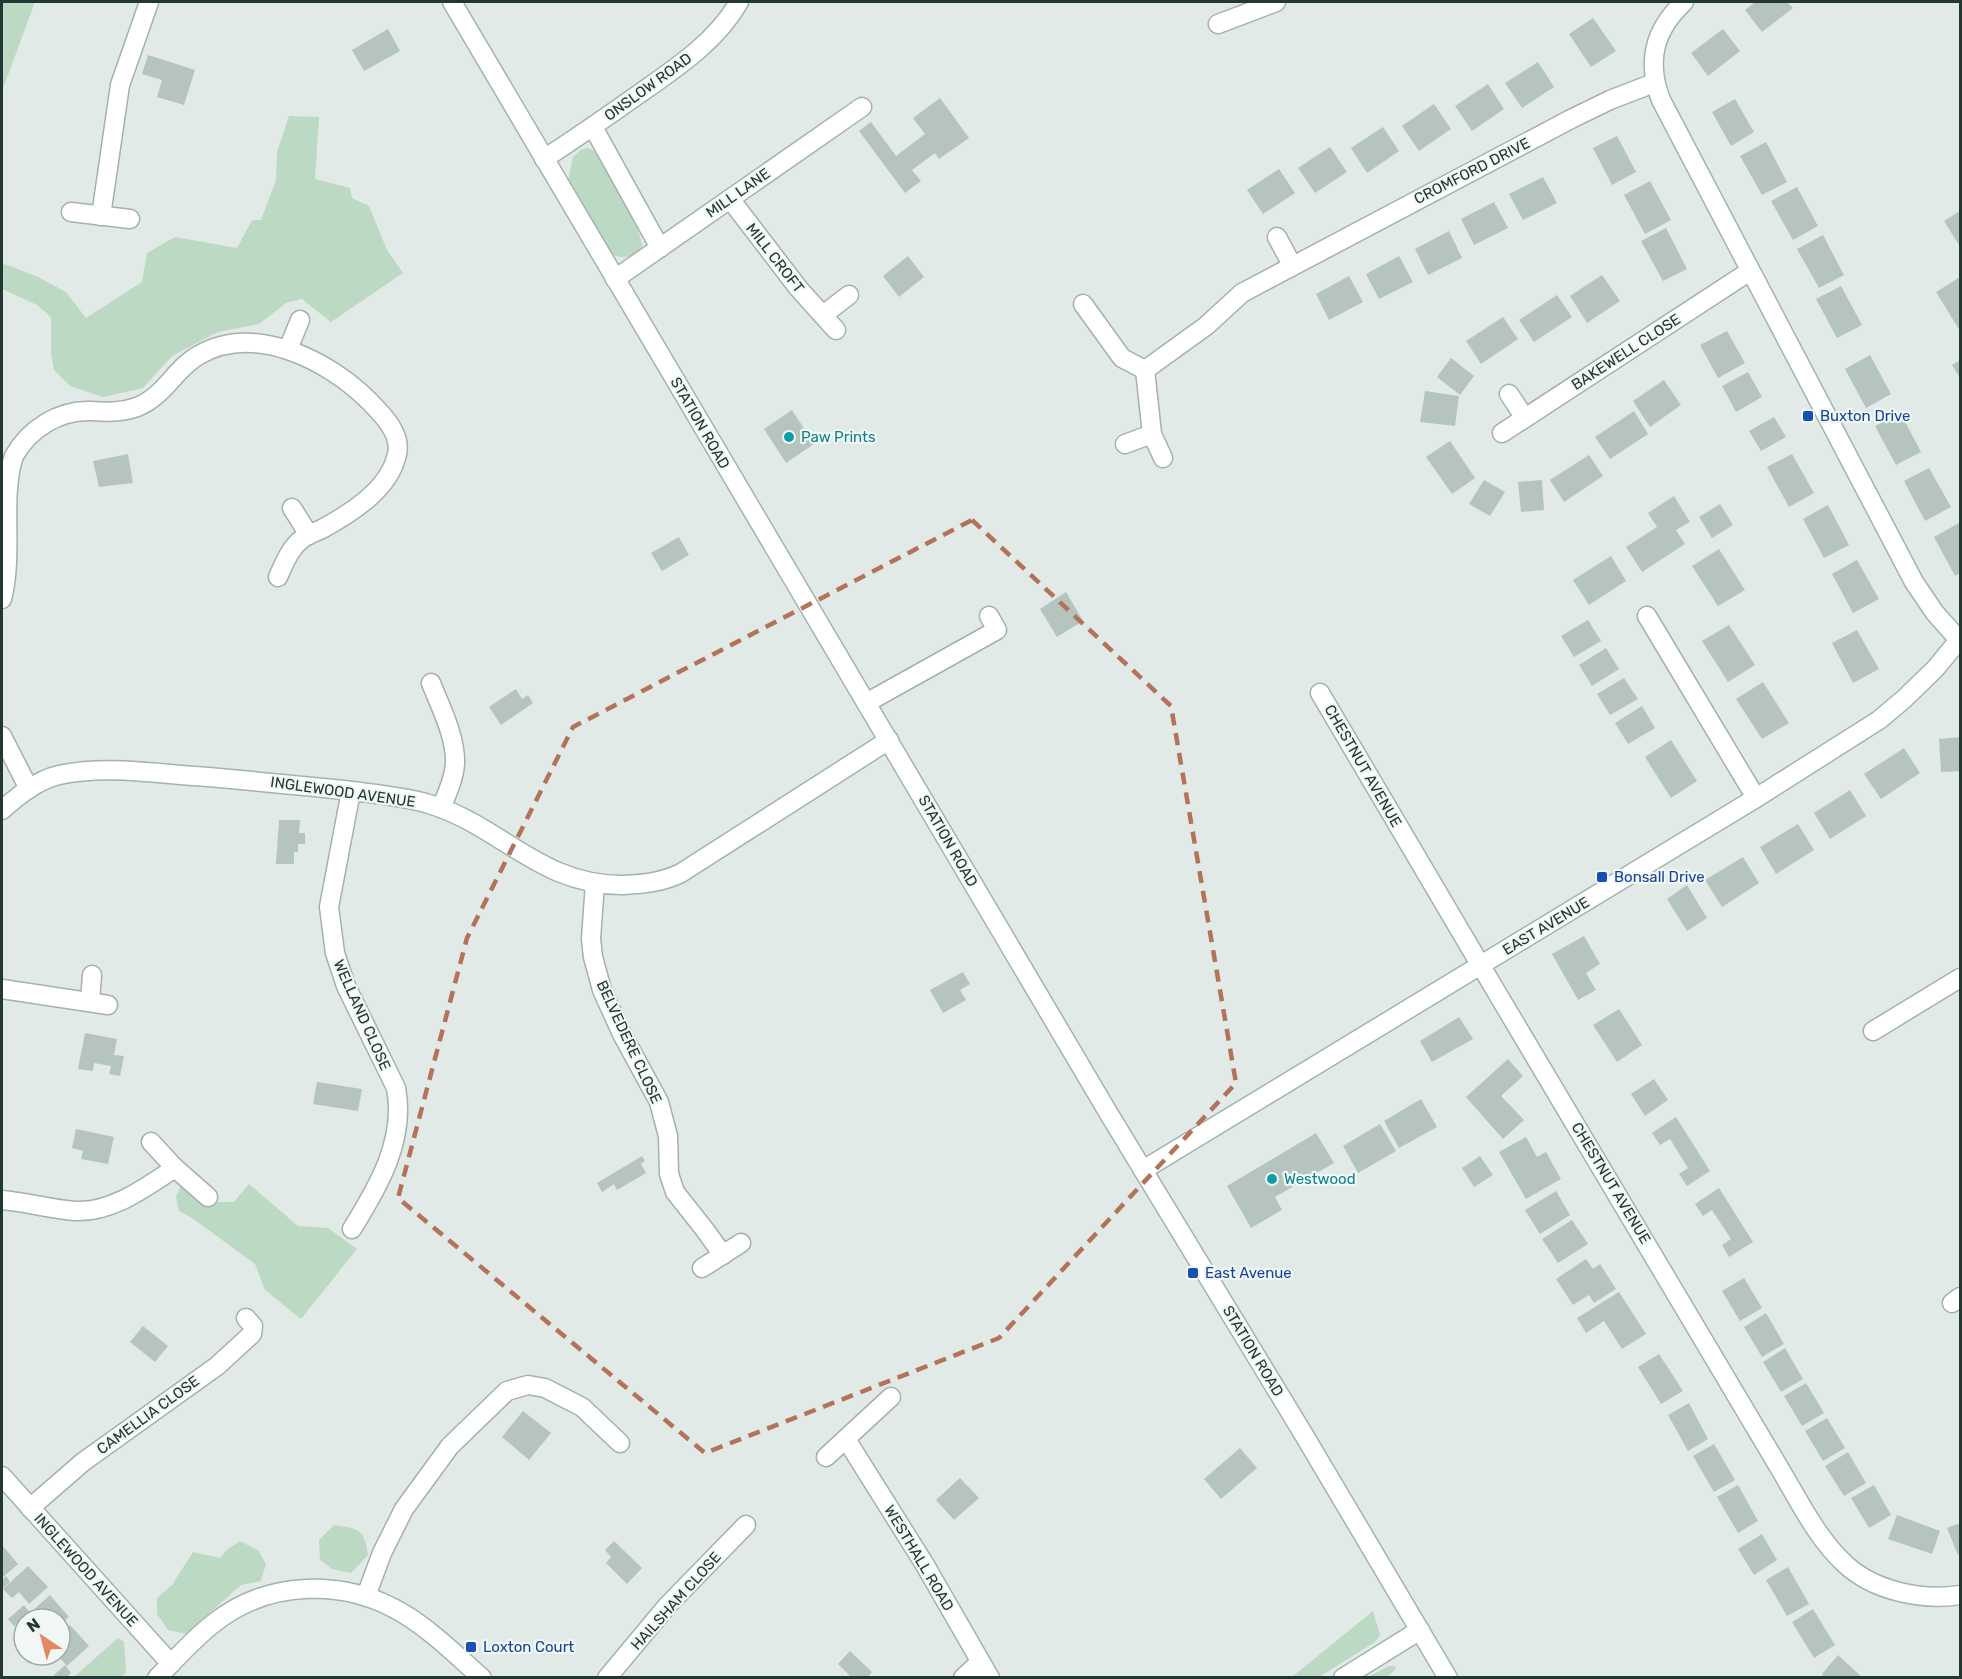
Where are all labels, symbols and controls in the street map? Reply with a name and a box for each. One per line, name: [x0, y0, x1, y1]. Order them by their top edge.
street label: ONSLOW ROAD: [601, 49, 695, 125]
street label: CROMFORD DRIVE: [1411, 134, 1533, 208]
street label: MILL LANE: [702, 164, 774, 222]
street label: MILL CROFT: [742, 220, 808, 297]
street label: BAKEWELL CLOSE: [1568, 310, 1684, 394]
street label: STATION ROAD: [666, 374, 734, 472]
place label: Buxton Drive: [1820, 407, 1910, 425]
marker: Buxton Drive: [1801, 409, 1815, 423]
place label: Paw Prints: [801, 428, 876, 446]
marker: Paw Prints: [782, 430, 796, 444]
street label: CHESTNUT AVENUE: [1321, 702, 1405, 830]
street label: INGLEWOOD AVENUE: [269, 773, 417, 811]
street label: STATION ROAD: [914, 792, 982, 890]
place label: Bonsall Drive: [1614, 868, 1705, 886]
marker: Bonsall Drive: [1595, 870, 1609, 884]
street label: EAST AVENUE: [1499, 893, 1593, 959]
street label: WELLAND CLOSE: [330, 957, 394, 1073]
street label: BELVEDERE CLOSE: [593, 978, 665, 1106]
street label: CHESTNUT AVENUE: [1568, 1119, 1654, 1247]
place label: Westwood: [1284, 1170, 1356, 1188]
marker: Westwood: [1265, 1172, 1279, 1186]
place label: East Avenue: [1205, 1264, 1292, 1282]
marker: East Avenue: [1186, 1266, 1200, 1280]
street label: STATION ROAD: [1219, 1302, 1287, 1400]
street label: CAMELLIA CLOSE: [93, 1372, 203, 1458]
street label: WESTHALL ROAD: [880, 1502, 958, 1614]
street label: INGLEWOOD AVENUE: [30, 1509, 142, 1631]
street label: HAILSHAM CLOSE: [627, 1548, 725, 1654]
north arrow: [12, 1607, 72, 1667]
place label: Loxton Court: [483, 1638, 574, 1656]
marker: Loxton Court: [464, 1640, 478, 1654]

